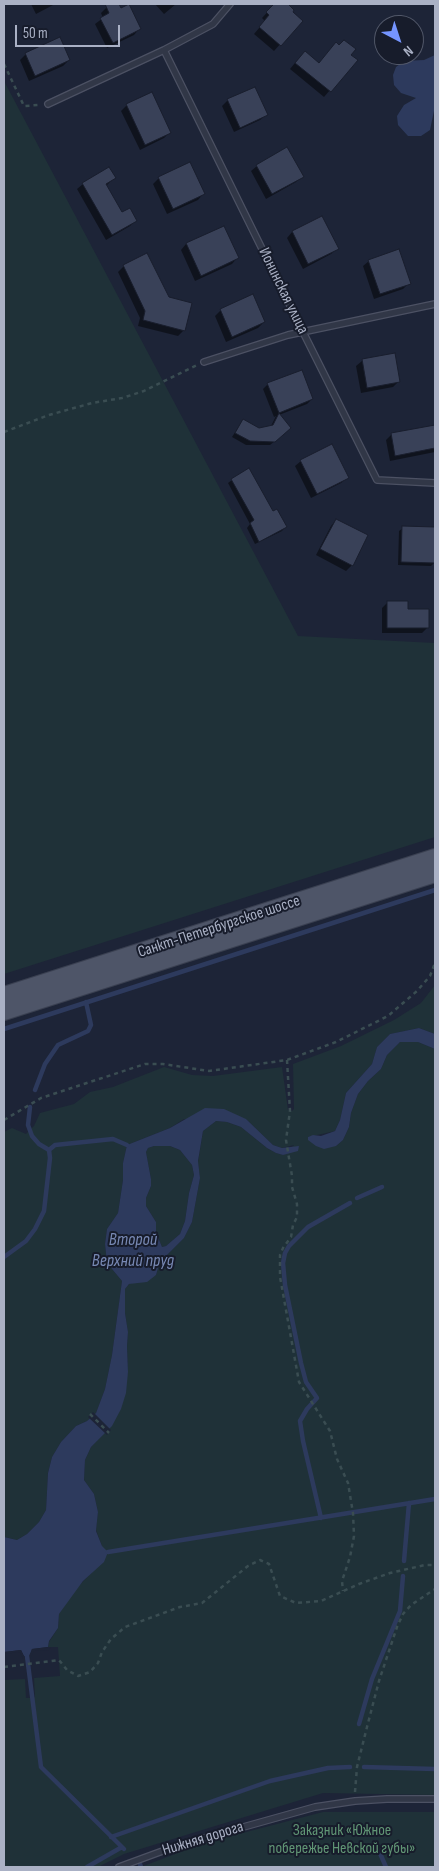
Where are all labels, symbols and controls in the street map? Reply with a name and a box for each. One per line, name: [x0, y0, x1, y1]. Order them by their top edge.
scale bar: [18, 15, 122, 47]
north arrow: [374, 15, 424, 65]
text: 50 m: [23, 24, 48, 43]
text: N: [400, 42, 417, 60]
street label: Ионинская улица: [254, 245, 312, 337]
street label: Санкт-Петербургское шоссе: [135, 892, 303, 962]
water label: Второй Верхний пруд: [92, 1229, 174, 1272]
street label: Нижняя дорога: [160, 1818, 246, 1860]
park label: Заказник «Южное побережье Невской губы»: [269, 1821, 415, 1859]

